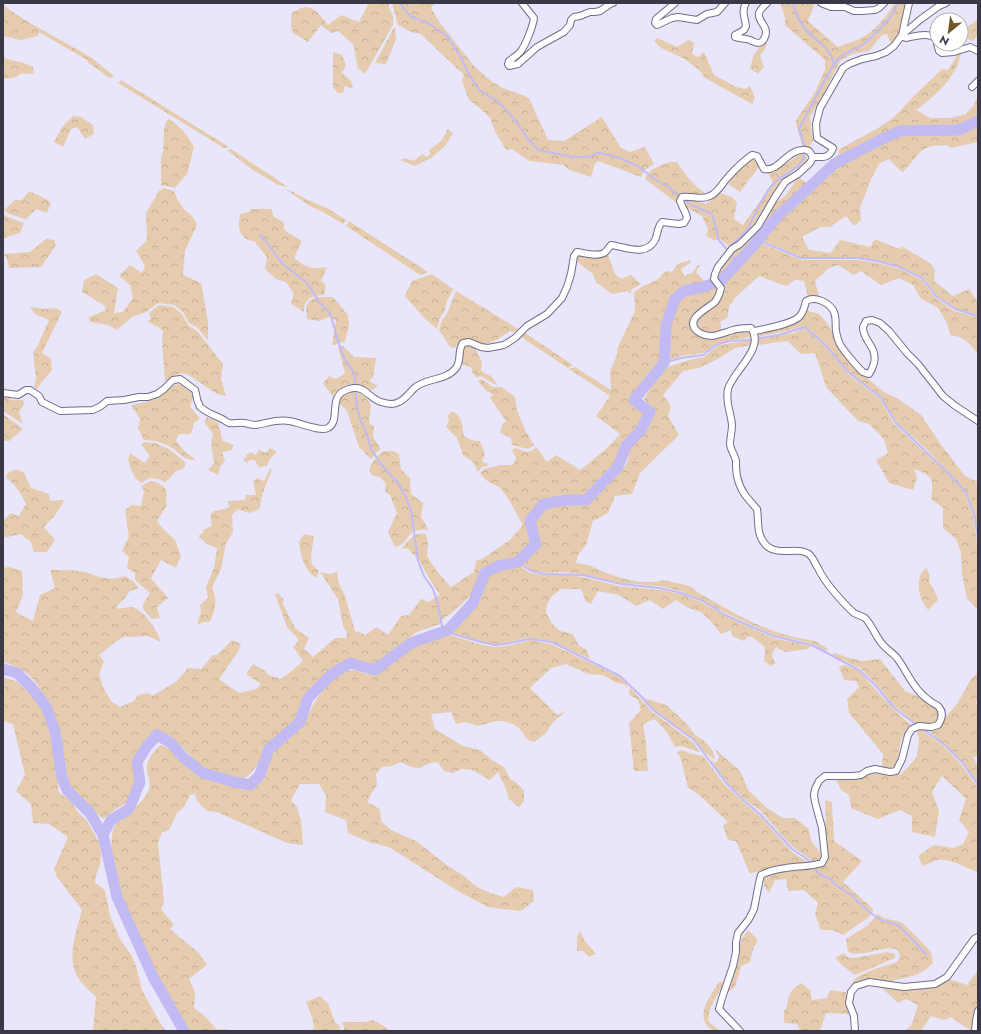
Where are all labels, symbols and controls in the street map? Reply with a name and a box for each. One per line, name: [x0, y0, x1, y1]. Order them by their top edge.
north arrow: [929, 12, 969, 52]
text: N: [936, 32, 952, 50]

